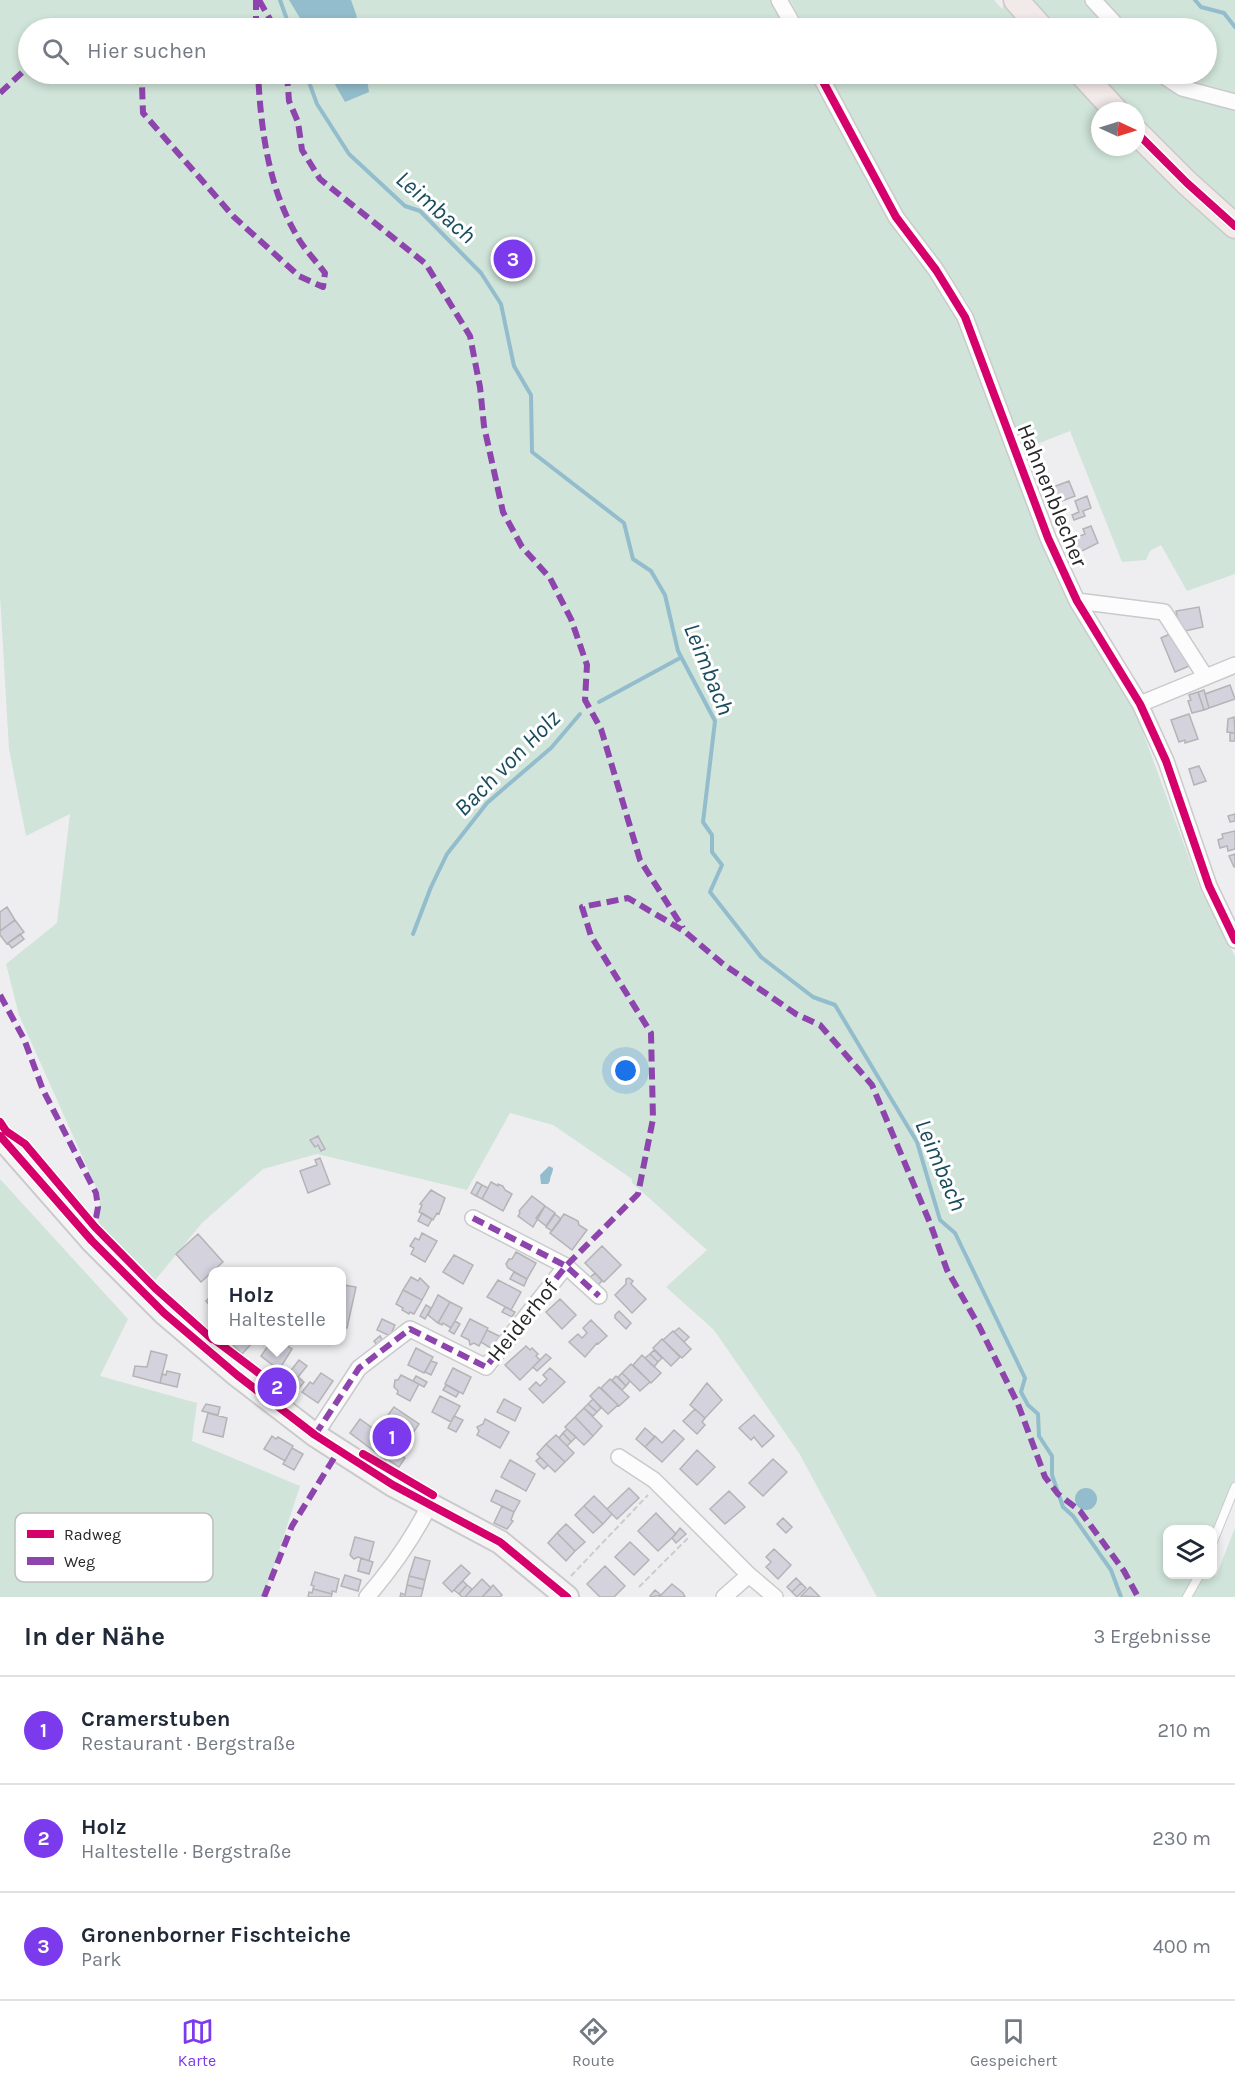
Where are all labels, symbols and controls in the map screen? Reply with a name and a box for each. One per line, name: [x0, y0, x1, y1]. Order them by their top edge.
search box: [18, 18, 1217, 84]
icon: search: [39, 35, 72, 68]
text: Hier suchen: [87, 38, 207, 64]
north arrow: [1091, 102, 1145, 156]
water label: Leimbach: [390, 165, 482, 249]
pin: 3: [494, 236, 532, 282]
street label: Hahnenblecher: [1011, 420, 1093, 571]
water label: Leimbach: [678, 619, 740, 719]
water label: Bach von Holz: [448, 704, 566, 822]
your location: [611, 1056, 640, 1085]
water label: Leimbach: [909, 1115, 973, 1215]
popup: [208, 1267, 346, 1345]
street label: Heiderhof: [482, 1274, 564, 1367]
text: Holz: [228, 1282, 274, 1308]
text: Haltestelle: [228, 1308, 326, 1331]
pin: 2: [258, 1364, 296, 1410]
pin: 1: [372, 1414, 412, 1460]
legend: [15, 1513, 213, 1582]
text: Radweg: [64, 1525, 121, 1544]
map controls: [1163, 1525, 1217, 1579]
button: layers: [1163, 1525, 1217, 1579]
text: Weg: [64, 1552, 95, 1571]
text: In der Nähe: [24, 1621, 165, 1652]
text: 3 Ergebnisse: [1094, 1625, 1211, 1648]
text: Cramerstuben: [81, 1706, 231, 1732]
text: 1: [40, 1719, 47, 1742]
text: 210 m: [1157, 1719, 1211, 1742]
text: Restaurant · Bergstraße: [81, 1732, 295, 1755]
text: Holz: [81, 1814, 127, 1840]
text: 2: [37, 1827, 50, 1850]
text: 230 m: [1152, 1827, 1211, 1850]
text: Haltestelle · Bergstraße: [81, 1840, 291, 1863]
text: Gronenborner Fischteiche: [81, 1922, 351, 1948]
text: 3: [37, 1935, 50, 1958]
text: 400 m: [1153, 1935, 1211, 1958]
text: Park: [81, 1948, 122, 1971]
tab: Karte: [178, 2015, 216, 2070]
tab: Route: [572, 2015, 614, 2070]
tab: Gespeichert: [970, 2015, 1057, 2070]

